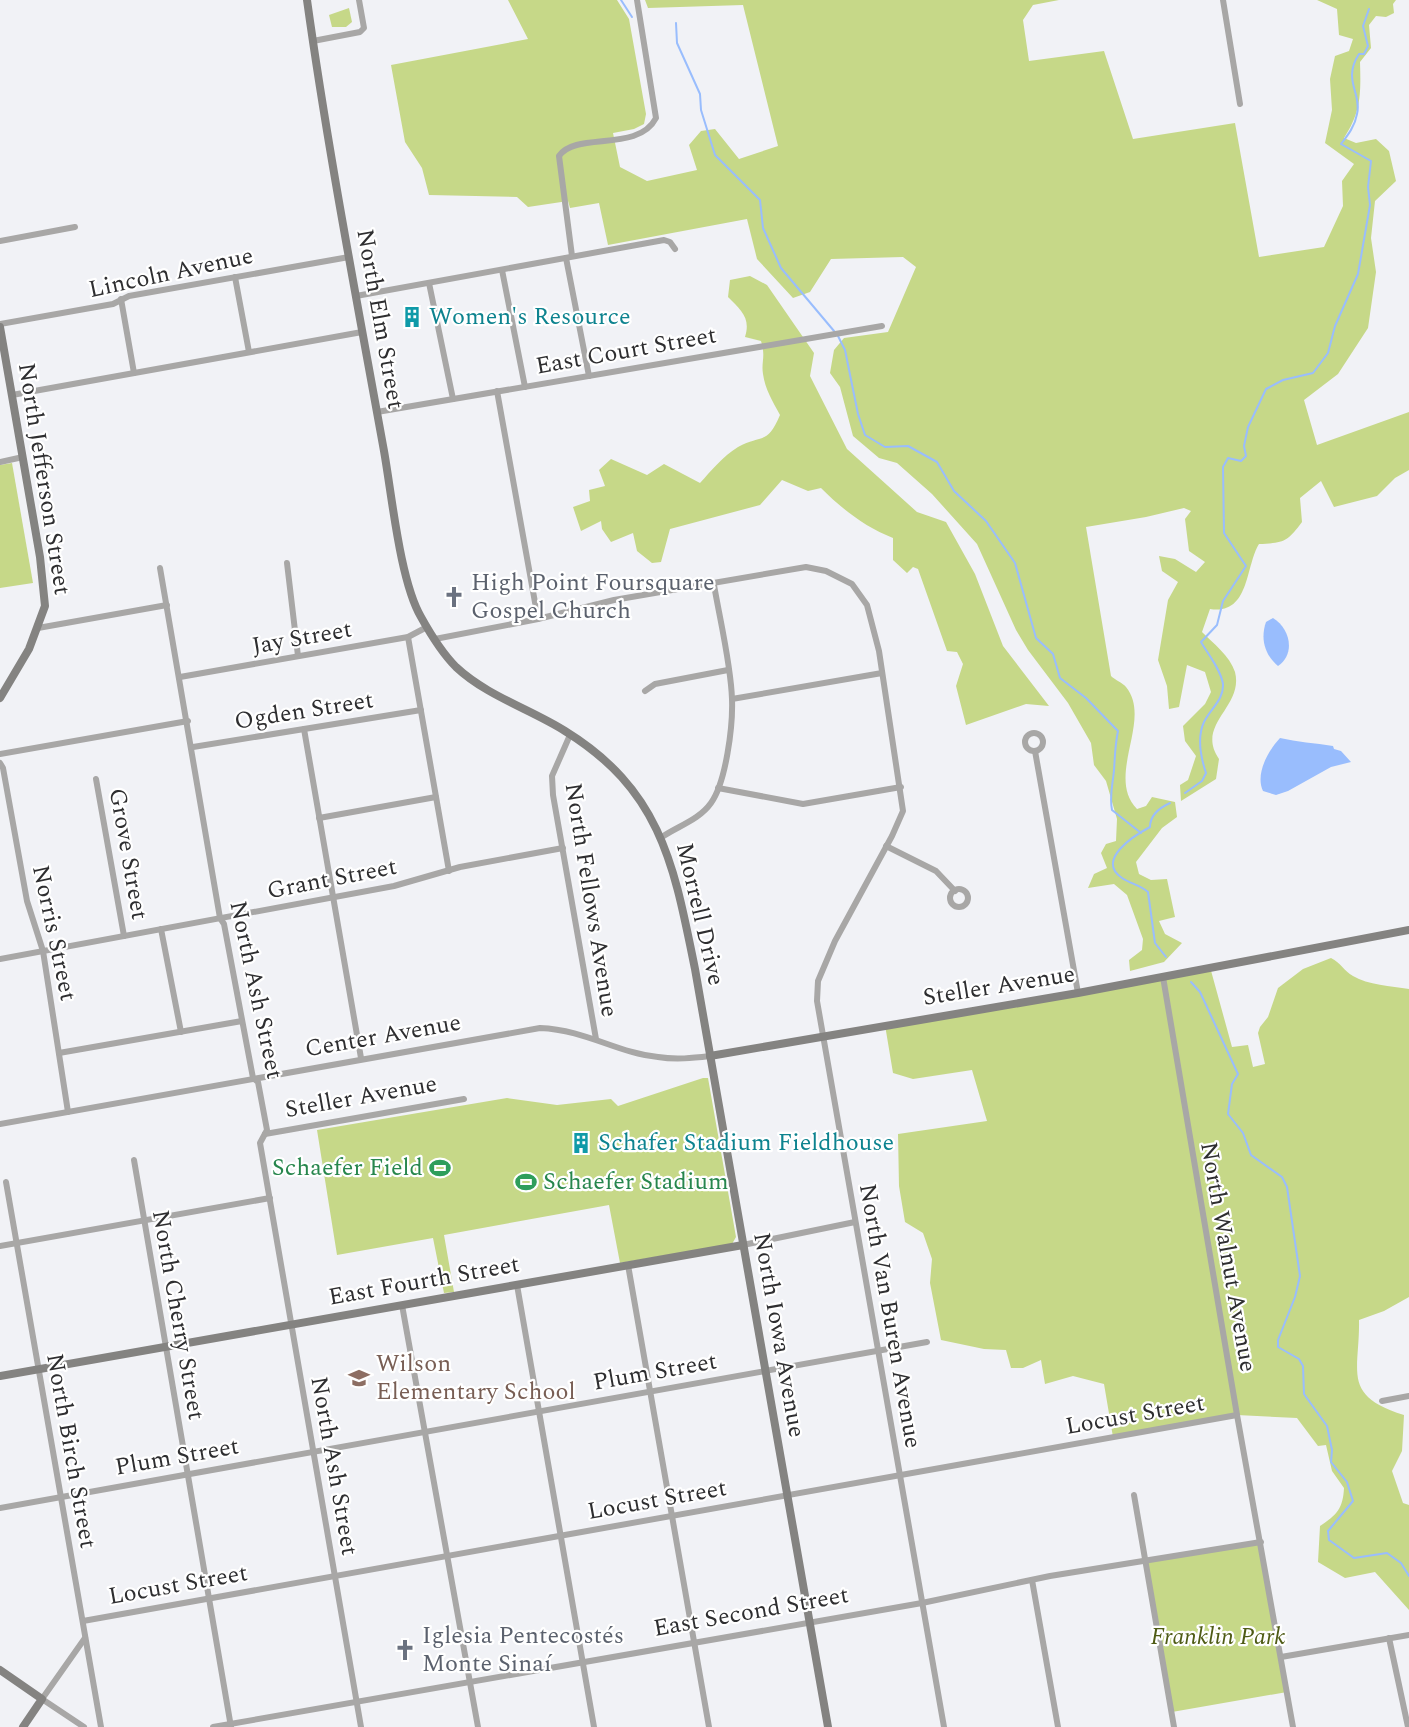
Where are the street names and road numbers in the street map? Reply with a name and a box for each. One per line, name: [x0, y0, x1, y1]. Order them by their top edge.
street label: North Elm Street: [346, 226, 414, 412]
street label: Lincoln Avenue: [85, 238, 257, 308]
street label: East Court Street: [533, 317, 719, 385]
street label: North Jefferson Street: [8, 360, 80, 598]
street label: Jay Street: [249, 612, 355, 664]
street label: Ogden Street: [232, 682, 376, 740]
street label: North Fellows Avenue: [555, 780, 627, 1020]
street label: Grove Street: [99, 785, 157, 923]
street label: Morrell Drive: [666, 839, 734, 989]
street label: Grant Street: [264, 849, 400, 909]
street label: Norris Street: [22, 862, 86, 1004]
street label: North Ash Street: [220, 898, 292, 1082]
street label: Steller Avenue: [920, 956, 1078, 1016]
street label: Center Avenue: [302, 1005, 464, 1067]
street label: Steller Avenue: [282, 1066, 440, 1128]
street label: North Walnut Avenue: [1190, 1139, 1266, 1375]
street label: North Van Buren Avenue: [849, 1181, 931, 1451]
street label: North Cherry Street: [142, 1207, 214, 1423]
street label: North Iowa Avenue: [743, 1230, 815, 1440]
street label: East Fourth Street: [326, 1246, 522, 1316]
street label: Plum Street: [590, 1343, 720, 1401]
street label: North Birch Street: [36, 1351, 106, 1551]
street label: North Ash Street: [301, 1374, 367, 1558]
street label: Locust Street: [1063, 1385, 1207, 1445]
street label: Plum Street: [112, 1428, 242, 1486]
street label: Locust Street: [585, 1470, 729, 1530]
street label: Locust Street: [106, 1555, 250, 1615]
street label: East Second Street: [651, 1577, 851, 1647]

